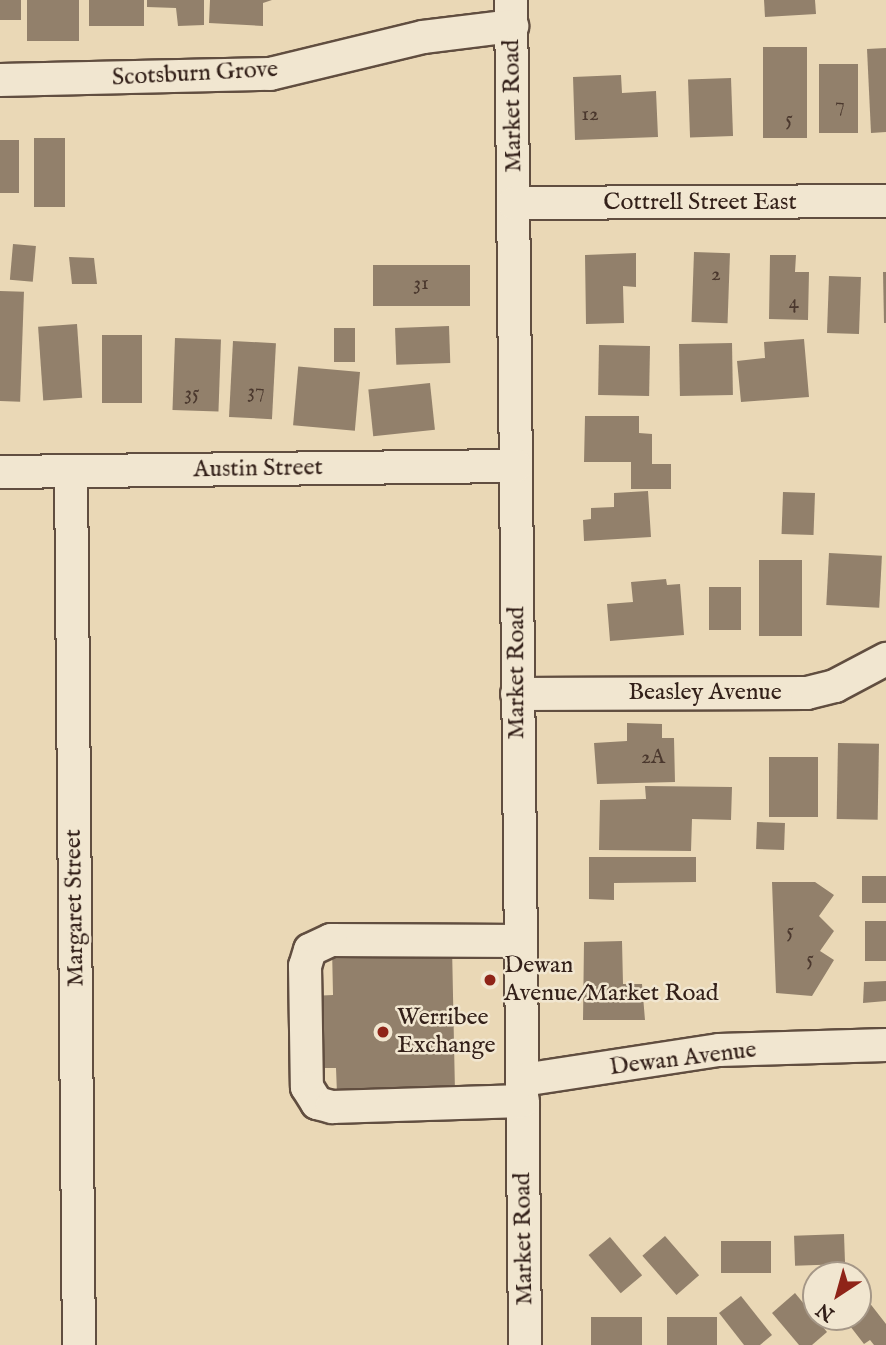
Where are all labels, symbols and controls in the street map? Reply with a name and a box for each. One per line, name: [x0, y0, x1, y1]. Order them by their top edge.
street label: Market Road: [497, 39, 529, 173]
street label: Scotsburn Grove: [111, 55, 279, 93]
house number: 7: [835, 93, 845, 119]
house number: 12: [581, 102, 599, 128]
house number: 5: [785, 107, 793, 133]
street label: Cottrell Street East: [603, 189, 797, 217]
house number: 2: [711, 262, 721, 288]
house number: 31: [413, 271, 429, 297]
house number: 4: [789, 290, 799, 316]
house number: 37: [247, 379, 265, 405]
house number: 35: [184, 381, 200, 407]
street label: Austin Street: [193, 453, 323, 485]
street label: Market Road: [503, 606, 531, 740]
street label: Beasley Avenue: [628, 679, 782, 707]
house number: 2A: [641, 745, 665, 771]
street label: Margaret Street: [59, 829, 91, 987]
house number: 5: [786, 919, 794, 945]
house number: 5: [806, 947, 814, 973]
place label: Dewan Avenue/Market Road: [504, 952, 719, 1008]
marker: Dewan Avenue/Market Road: [482, 972, 498, 988]
place label: Werribee Exchange: [397, 1004, 495, 1060]
marker: Werribee Exchange: [375, 1024, 391, 1040]
street label: Dewan Avenue: [608, 1036, 758, 1082]
street label: Market Road: [508, 1172, 540, 1306]
north arrow: [802, 1261, 872, 1331]
text: N: [812, 1297, 840, 1326]

